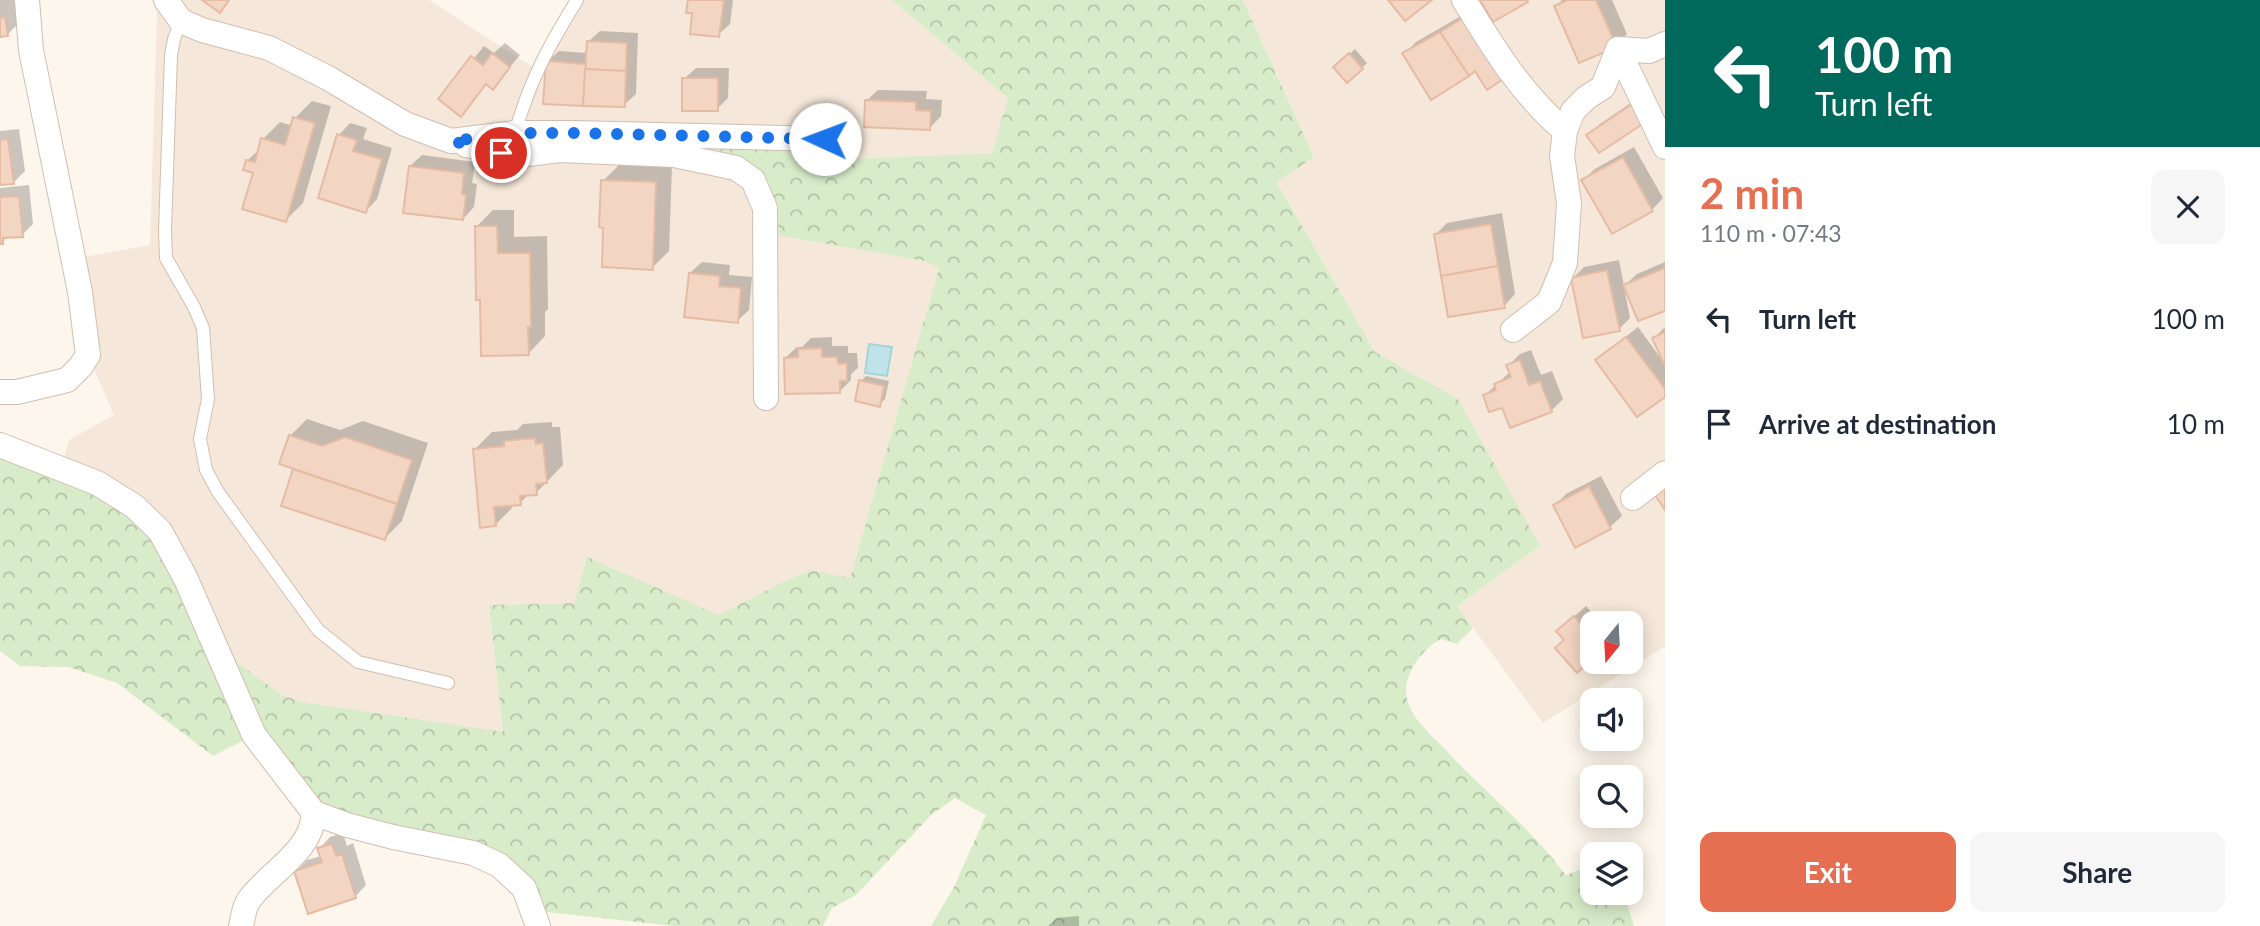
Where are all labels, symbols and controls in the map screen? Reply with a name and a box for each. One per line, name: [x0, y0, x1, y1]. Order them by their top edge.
text: 100 m: [1815, 25, 1953, 83]
icon: left: [1700, 28, 1791, 119]
text: Turn left: [1815, 84, 1932, 123]
position arrow: [788, 102, 862, 176]
pin: [471, 123, 531, 183]
icon: arrive: [482, 134, 520, 172]
text: 2 min: [1700, 168, 1804, 218]
button: close: [2151, 170, 2225, 244]
text: 110 m · 07:43: [1700, 219, 1842, 247]
icon: left: [1700, 300, 1738, 338]
text: Turn left: [1759, 303, 1856, 335]
text: 100 m: [2152, 303, 2225, 335]
icon: arrive: [1700, 405, 1738, 443]
text: Arrive at destination: [1759, 408, 1996, 440]
text: 10 m: [2167, 408, 2225, 440]
north arrow: [1580, 611, 1643, 674]
map controls: [1580, 611, 1643, 905]
button: sound: [1580, 688, 1643, 751]
button: search: [1580, 765, 1643, 828]
button: Exit: [1700, 832, 1956, 912]
button: Share: [1970, 832, 2225, 912]
button: layers: [1580, 842, 1643, 905]

